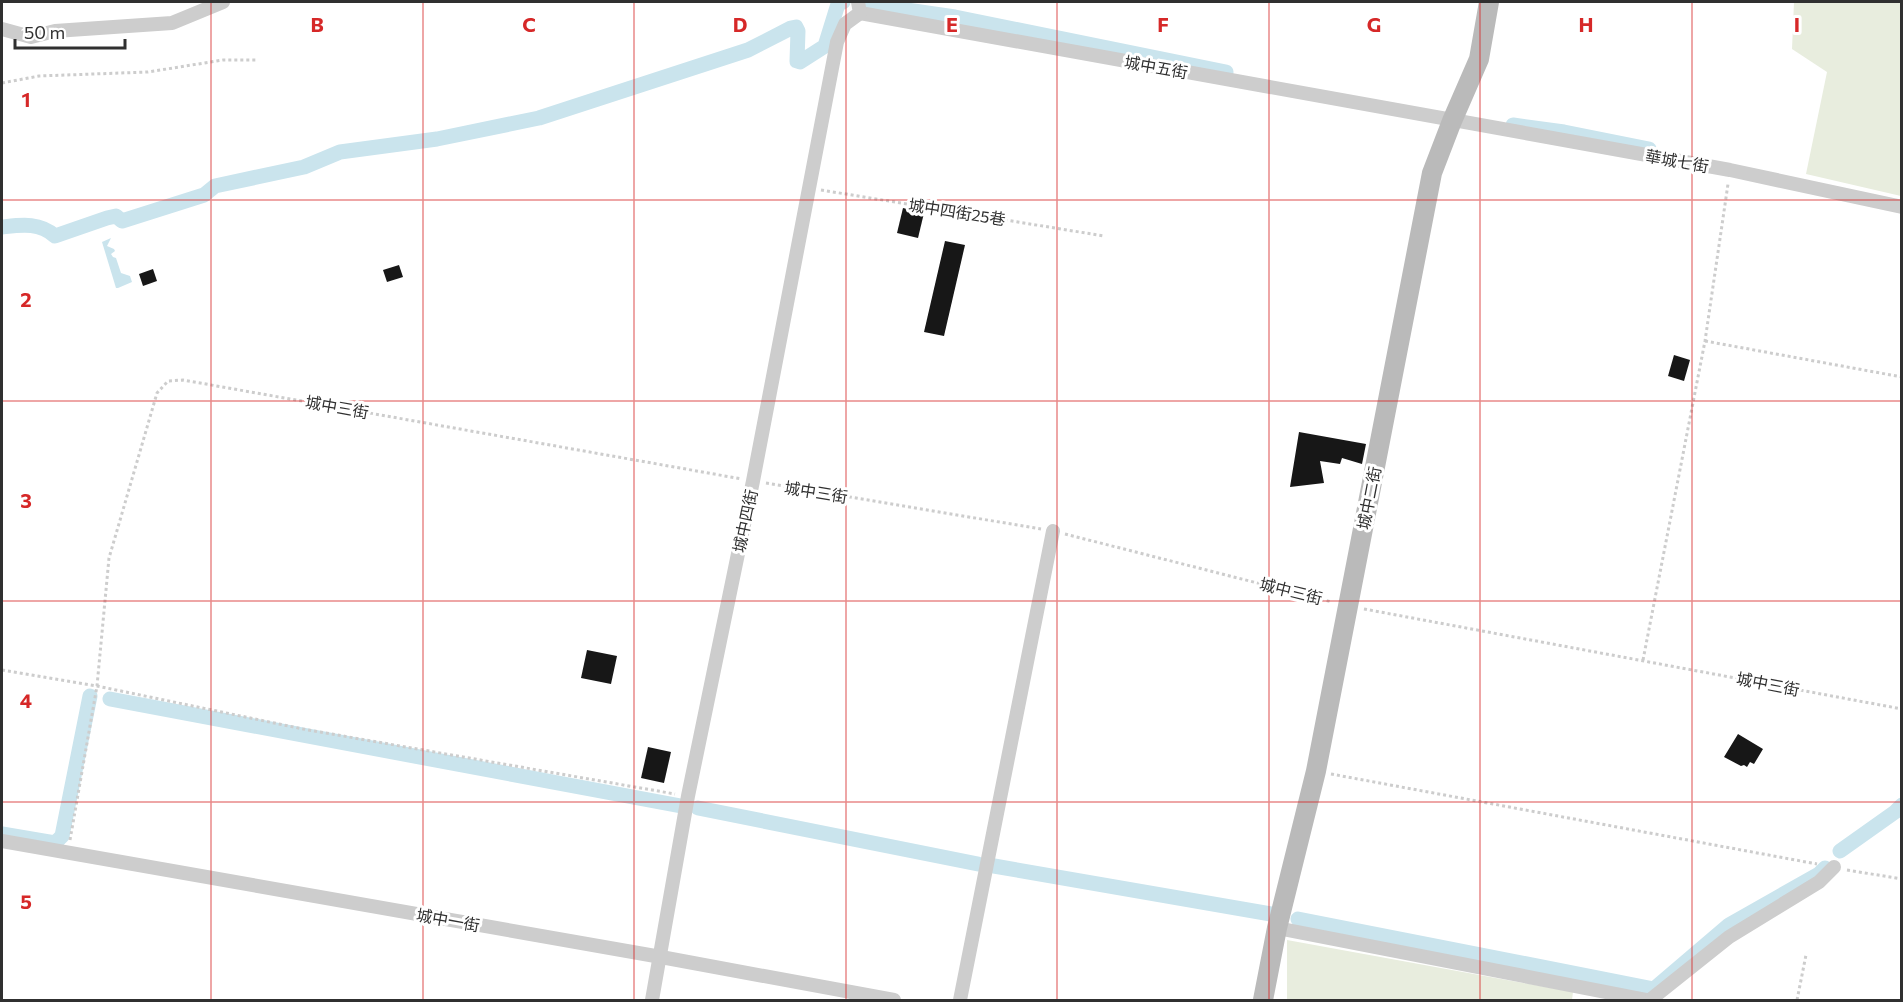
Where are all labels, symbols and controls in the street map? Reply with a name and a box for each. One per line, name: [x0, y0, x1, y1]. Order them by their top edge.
scale bar: [15, 12, 124, 50]
text: B: [310, 12, 324, 36]
text: C: [522, 12, 536, 36]
text: D: [733, 12, 747, 36]
text: E: [946, 12, 958, 36]
text: F: [1157, 12, 1169, 36]
text: G: [1367, 12, 1381, 36]
text: H: [1579, 12, 1594, 36]
text: I: [1794, 12, 1800, 36]
text: 50 m: [24, 21, 65, 43]
street label: 城中五街: [1123, 52, 1189, 81]
text: 1: [21, 87, 31, 111]
street label: 華城七街: [1644, 146, 1710, 175]
street label: 城中四街25巷: [907, 194, 1007, 229]
text: 2: [20, 287, 32, 311]
street label: 城中三街: [304, 392, 370, 421]
street label: 城中二街: [1353, 465, 1384, 531]
street label: 城中三街: [783, 477, 849, 506]
text: 3: [20, 488, 32, 512]
street label: 城中四街: [729, 488, 760, 554]
street label: 城中三街: [1258, 574, 1324, 607]
street label: 城中三街: [1735, 668, 1801, 699]
text: 4: [20, 688, 32, 712]
text: 5: [20, 889, 32, 913]
street label: 城中一街: [415, 905, 481, 934]

